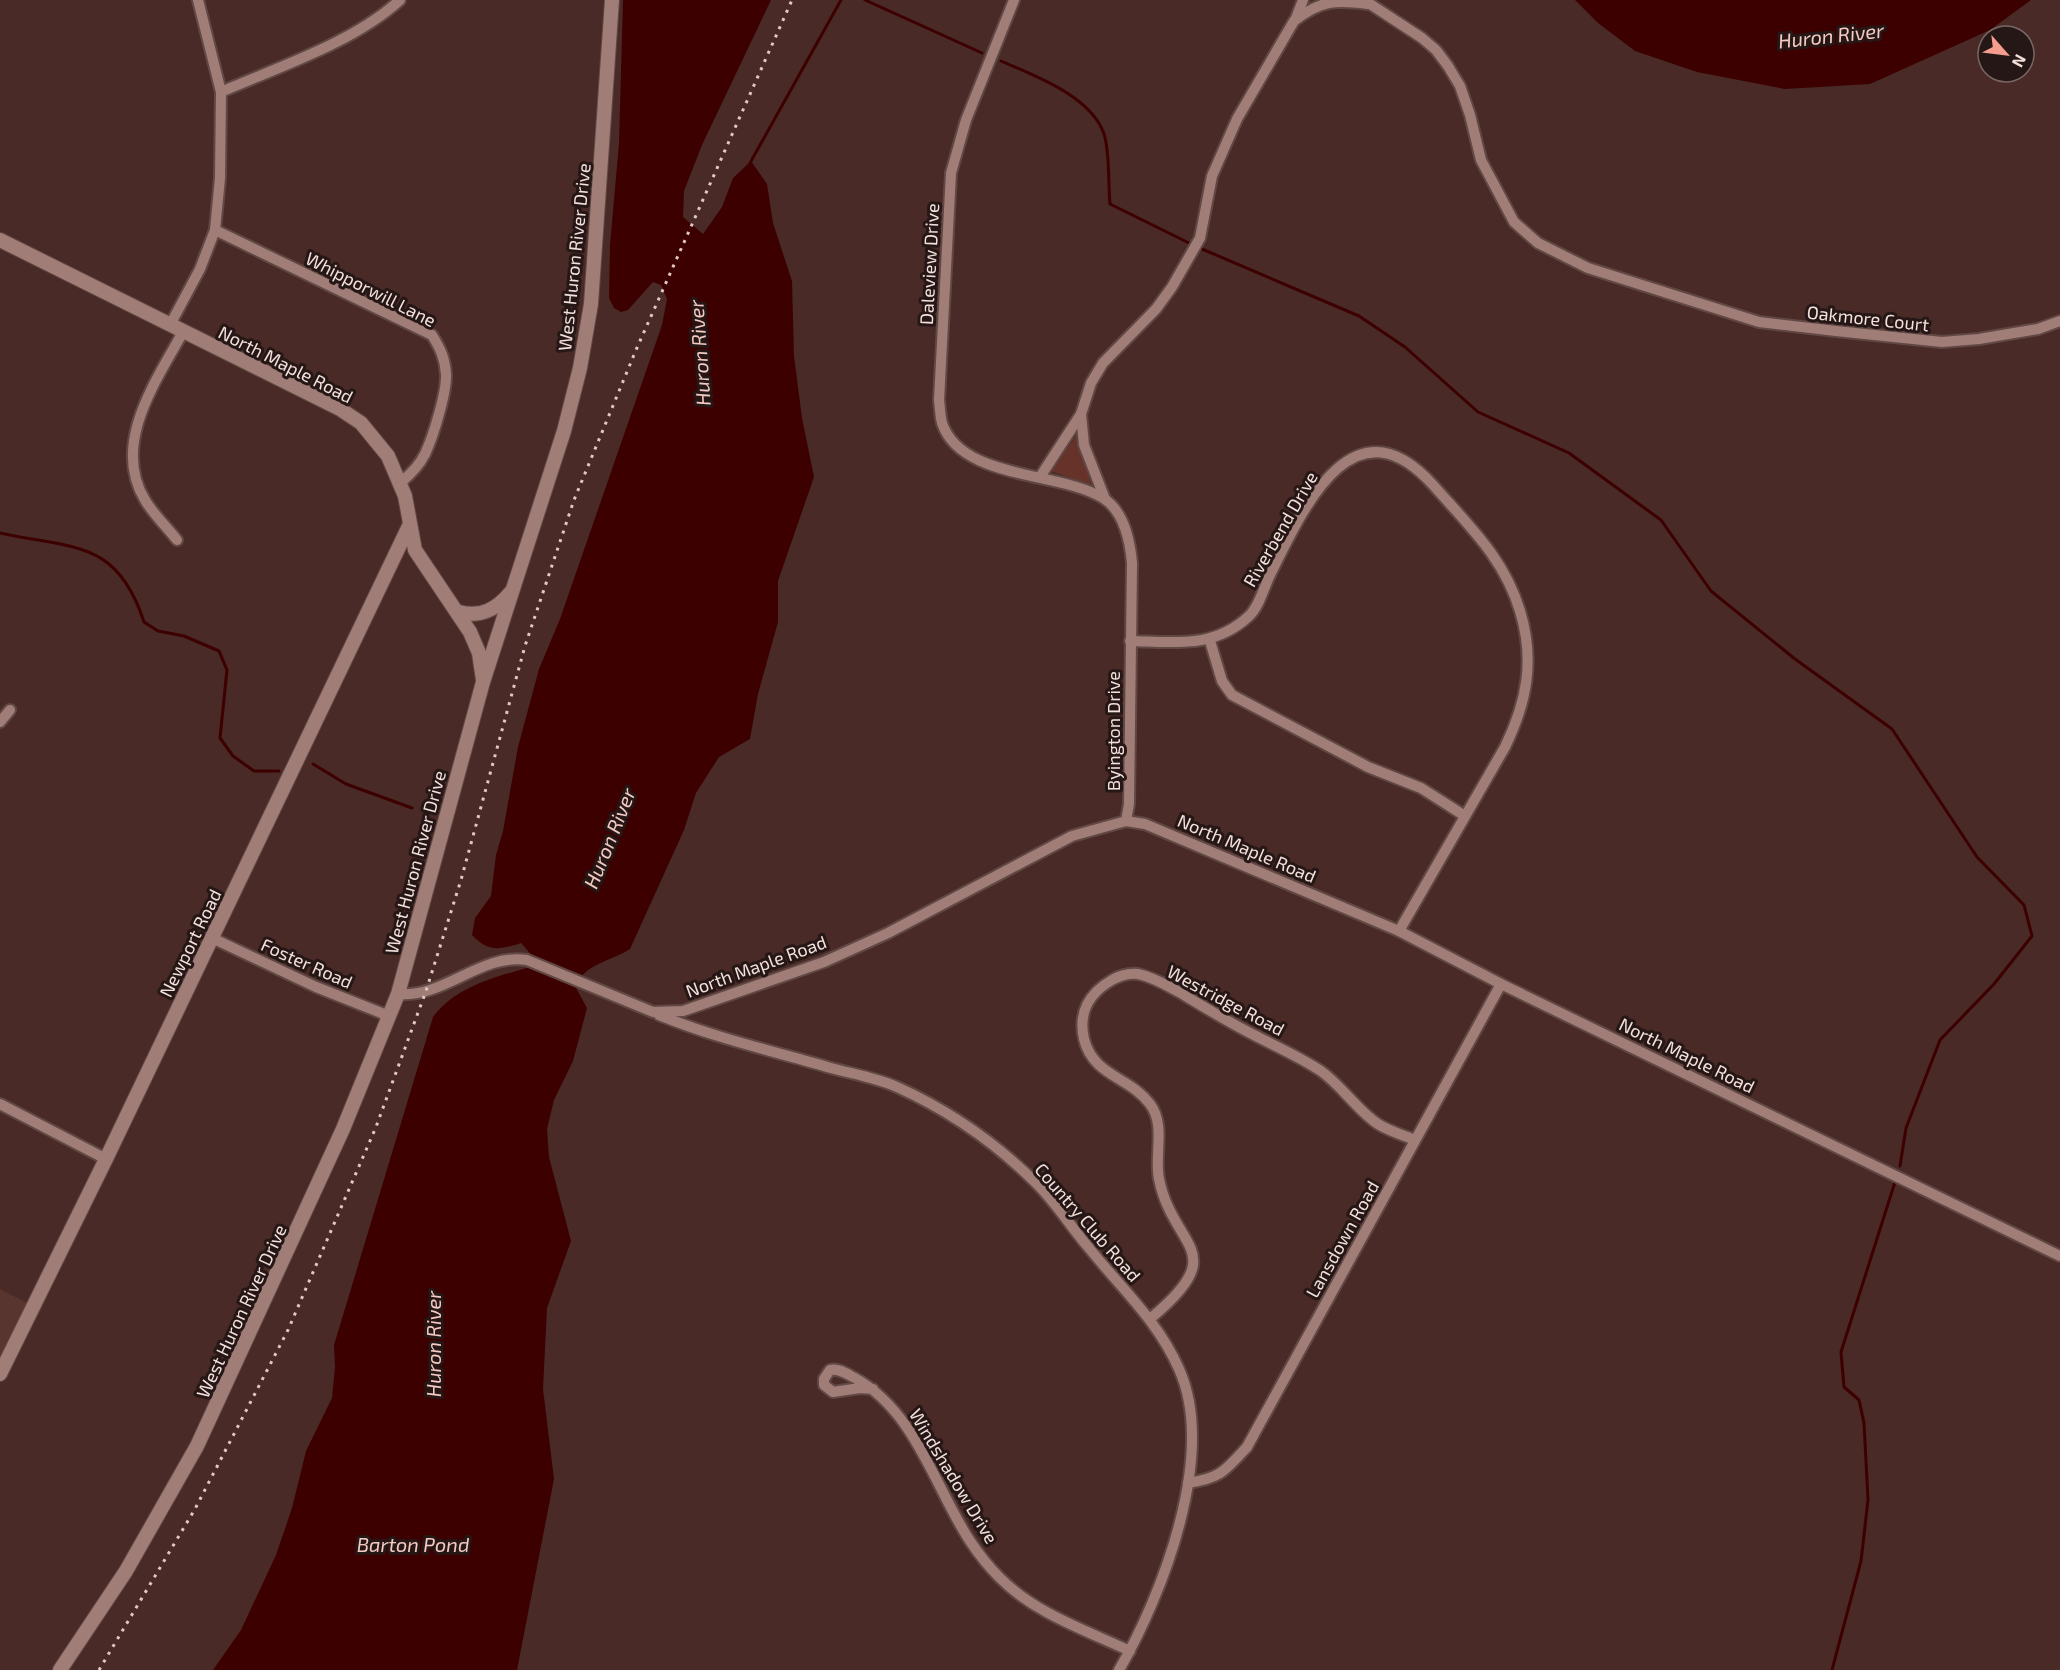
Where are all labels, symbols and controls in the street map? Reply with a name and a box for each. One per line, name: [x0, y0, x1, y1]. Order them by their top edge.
water label: Huron River: [1777, 17, 1886, 52]
north arrow: [1976, 24, 2036, 84]
text: N: [2009, 52, 2031, 71]
street label: West Huron River Drive: [553, 162, 595, 352]
street label: Daleview Drive: [915, 203, 943, 325]
street label: Whipporwill Lane: [302, 247, 440, 331]
water label: Huron River: [683, 298, 715, 407]
street label: Oakmore Court: [1806, 301, 1930, 335]
street label: North Maple Road: [215, 321, 357, 407]
street label: Riverbend Drive: [1238, 467, 1322, 591]
street label: Byington Drive: [1102, 671, 1124, 791]
street label: West Huron River Drive: [380, 768, 450, 956]
water label: Huron River: [578, 783, 640, 892]
street label: North Maple Road: [1175, 809, 1319, 887]
street label: Newport Road: [154, 885, 226, 1001]
street label: North Maple Road: [683, 930, 829, 1002]
street label: Foster Road: [258, 933, 356, 993]
street label: Westridge Road: [1164, 960, 1288, 1040]
street label: North Maple Road: [1616, 1013, 1758, 1097]
street label: Country Club Road: [1030, 1158, 1146, 1286]
street label: Lansdown Road: [1301, 1177, 1383, 1301]
street label: West Huron River Drive: [191, 1221, 291, 1401]
water label: Huron River: [421, 1290, 445, 1397]
street label: Windshadow Drive: [905, 1405, 1003, 1547]
water label: Barton Pond: [357, 1532, 470, 1556]

